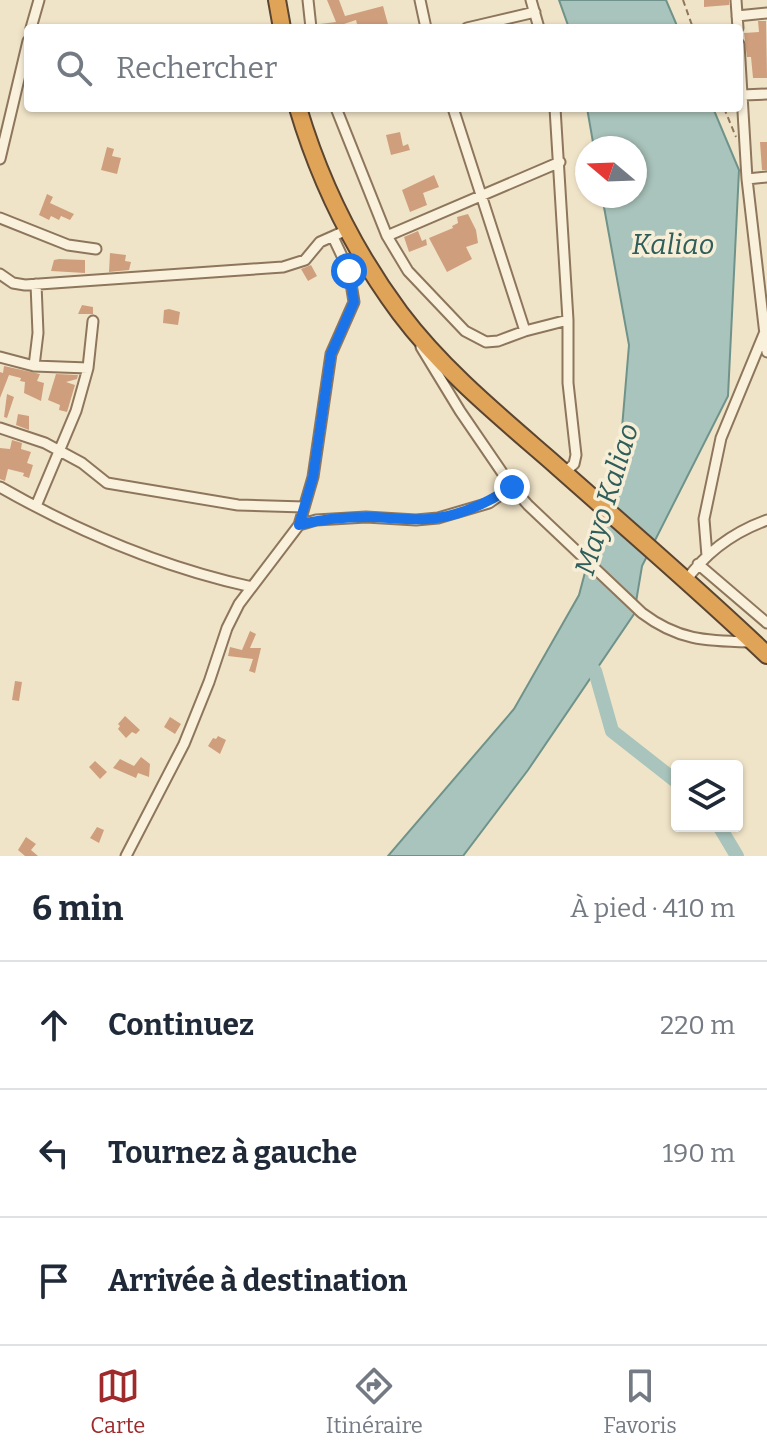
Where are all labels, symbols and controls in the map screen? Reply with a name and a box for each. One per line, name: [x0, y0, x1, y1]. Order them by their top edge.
search box: [24, 24, 743, 112]
icon: search: [52, 46, 96, 90]
text: Rechercher: [116, 50, 277, 86]
north arrow: [575, 136, 647, 208]
water label: Kaliao: [632, 228, 714, 261]
route start: [331, 253, 367, 289]
water label: Mayo Kaliao: [568, 419, 645, 579]
route end: [494, 469, 530, 505]
map controls: [671, 760, 743, 832]
button: layers: [671, 760, 743, 832]
text: 6 min: [32, 888, 123, 929]
text: À pied · 410 m: [570, 893, 735, 924]
icon: ahead: [32, 1003, 76, 1047]
text: Continuez: [108, 1007, 254, 1043]
text: 220 m: [660, 1010, 735, 1041]
icon: left: [32, 1131, 76, 1175]
text: Tournez à gauche: [108, 1135, 357, 1171]
text: 190 m: [663, 1138, 735, 1169]
icon: arrive: [32, 1259, 76, 1303]
text: Arrivée à destination: [108, 1263, 407, 1299]
tab: Carte: [90, 1364, 145, 1439]
tab: Itinéraire: [326, 1364, 423, 1439]
tab: Favoris: [603, 1364, 677, 1439]

